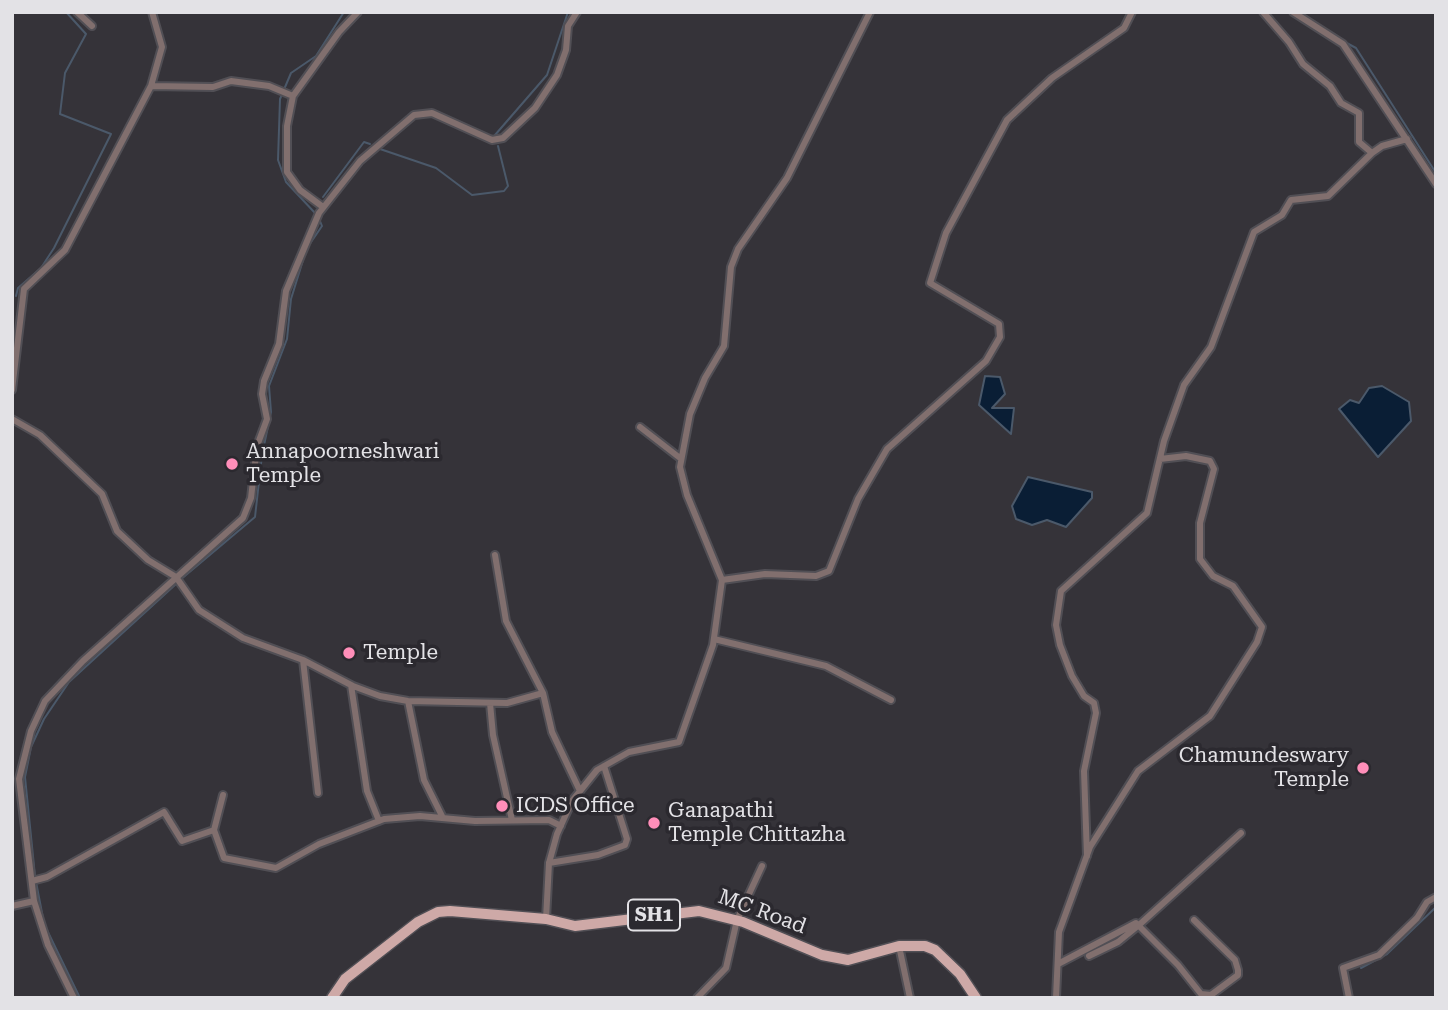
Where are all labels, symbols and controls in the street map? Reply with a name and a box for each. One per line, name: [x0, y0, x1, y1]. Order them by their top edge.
place label: Annapoorneshwari Temple: [246, 439, 439, 489]
marker: Annapoorneshwari Temple: [224, 456, 240, 472]
place label: Temple: [363, 640, 438, 666]
marker: Temple: [341, 645, 357, 661]
place label: Chamundeswary Temple: [1179, 743, 1349, 793]
marker: Chamundeswary Temple: [1355, 760, 1371, 776]
place label: ICDS Office: [516, 793, 634, 819]
marker: ICDS Office: [494, 798, 510, 814]
place label: Ganapathi Temple Chittazha: [668, 798, 846, 848]
marker: Ganapathi Temple Chittazha: [646, 815, 662, 831]
street label: MC Road: [714, 884, 810, 940]
road number: SH1: [628, 900, 680, 931]

